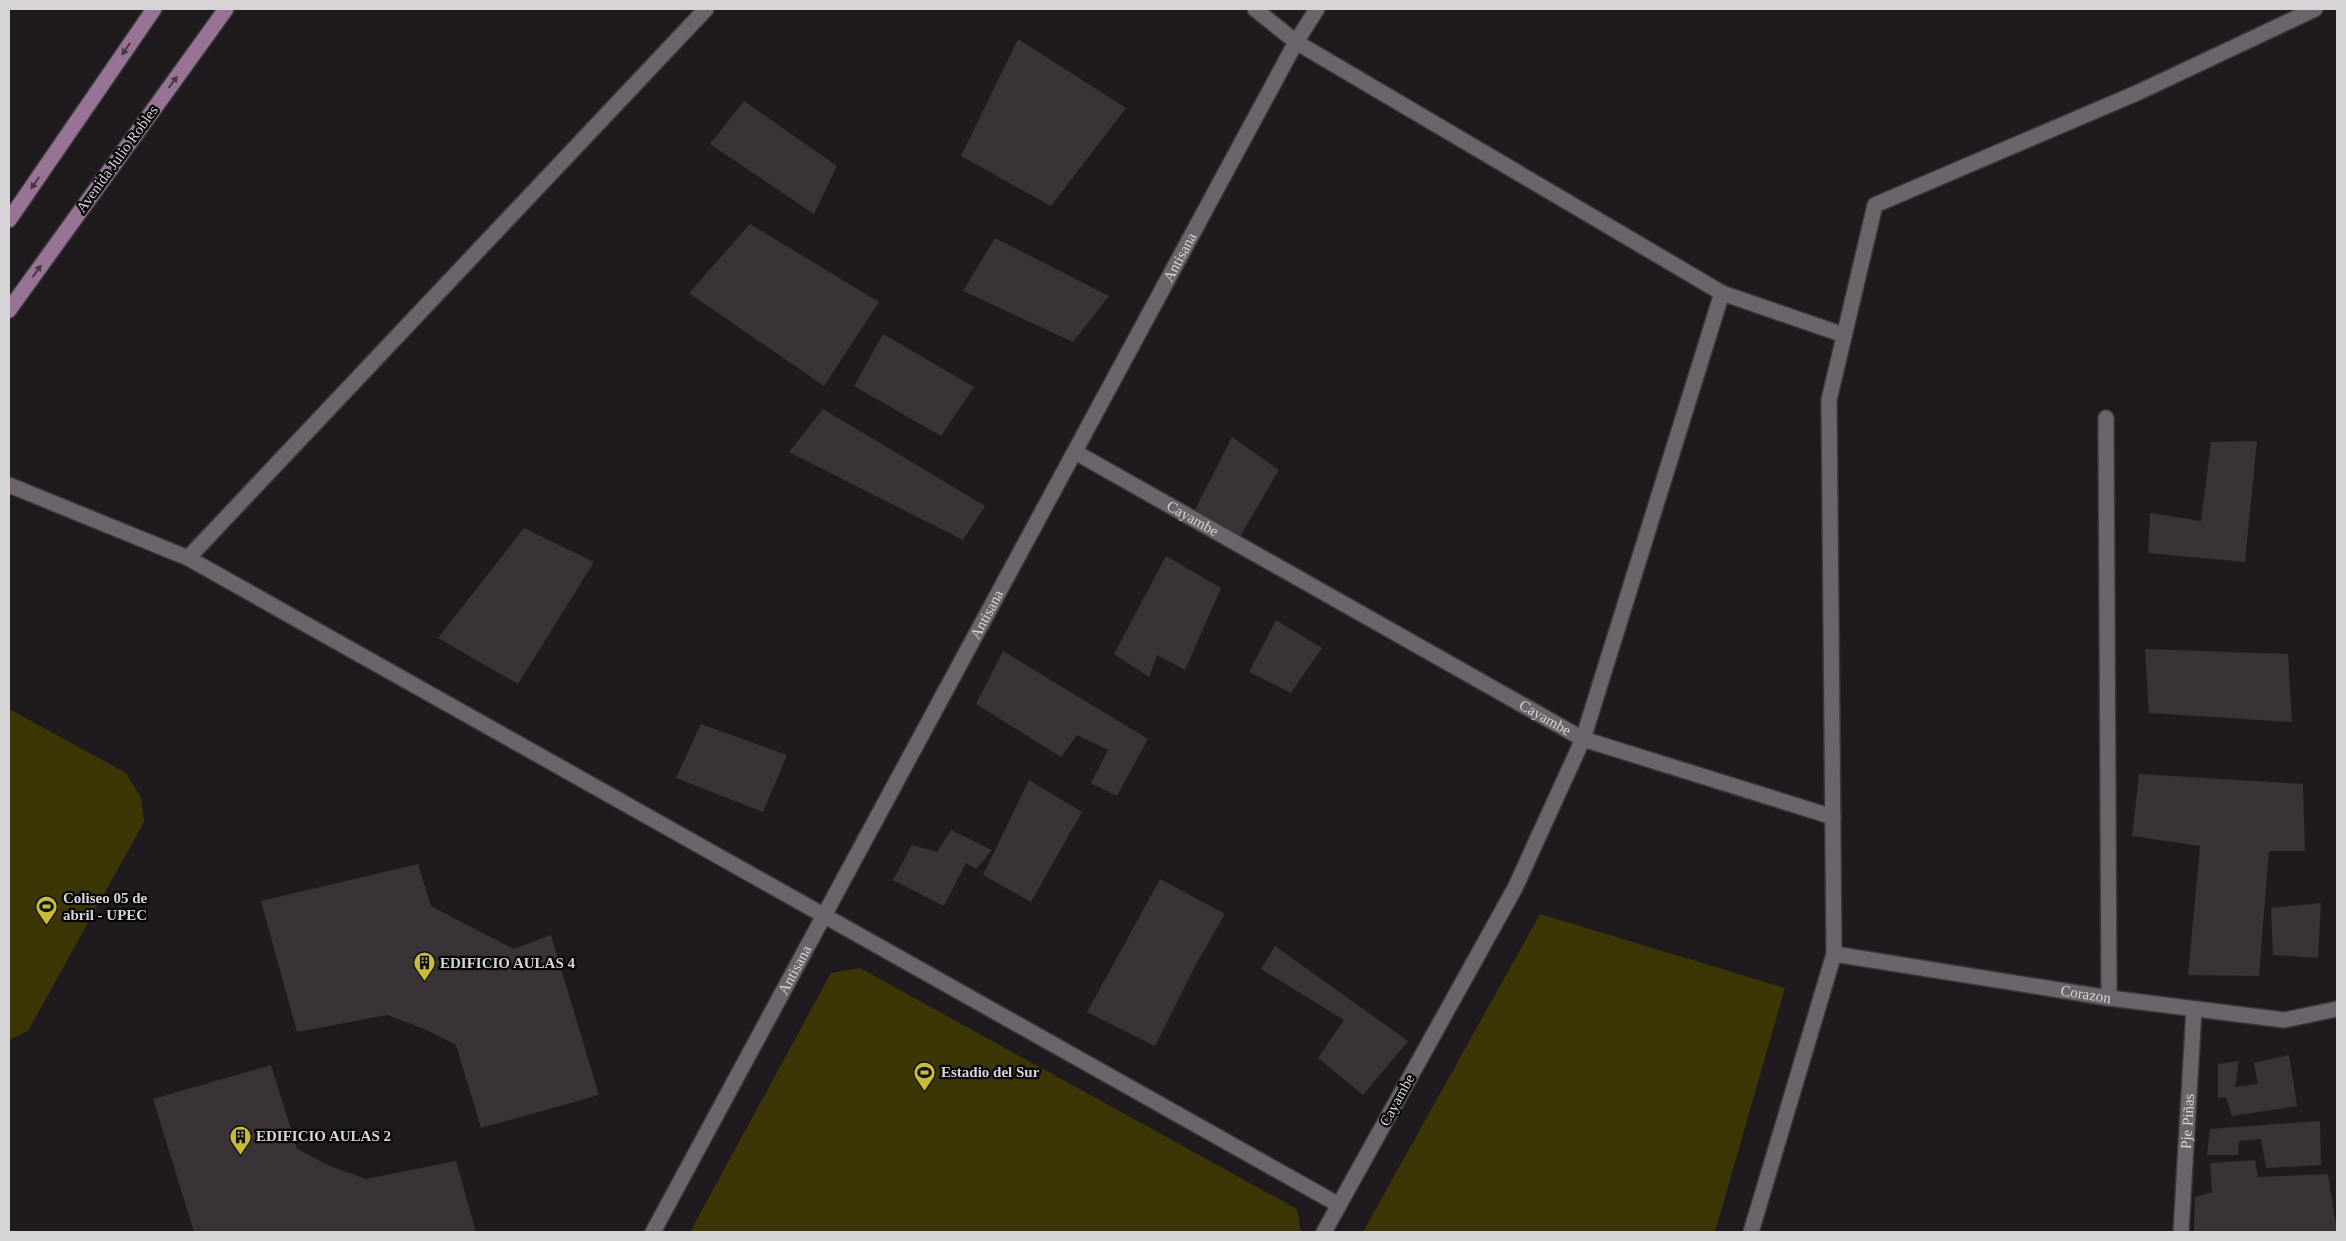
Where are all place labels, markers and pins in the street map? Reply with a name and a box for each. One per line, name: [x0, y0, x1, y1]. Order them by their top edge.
place label: Coliseo 05 de abril - UPEC: [63, 890, 148, 923]
sports icon: Coliseo 05 de abril - UPEC: [35, 895, 59, 926]
building icon: EDIFICIO AULAS 4: [412, 951, 436, 982]
place label: EDIFICIO AULAS 4: [440, 955, 576, 971]
sports icon: Estadio del Sur: [913, 1060, 937, 1091]
place label: Estadio del Sur: [941, 1064, 1040, 1080]
building icon: EDIFICIO AULAS 2: [228, 1124, 252, 1155]
place label: EDIFICIO AULAS 2: [256, 1128, 391, 1144]

